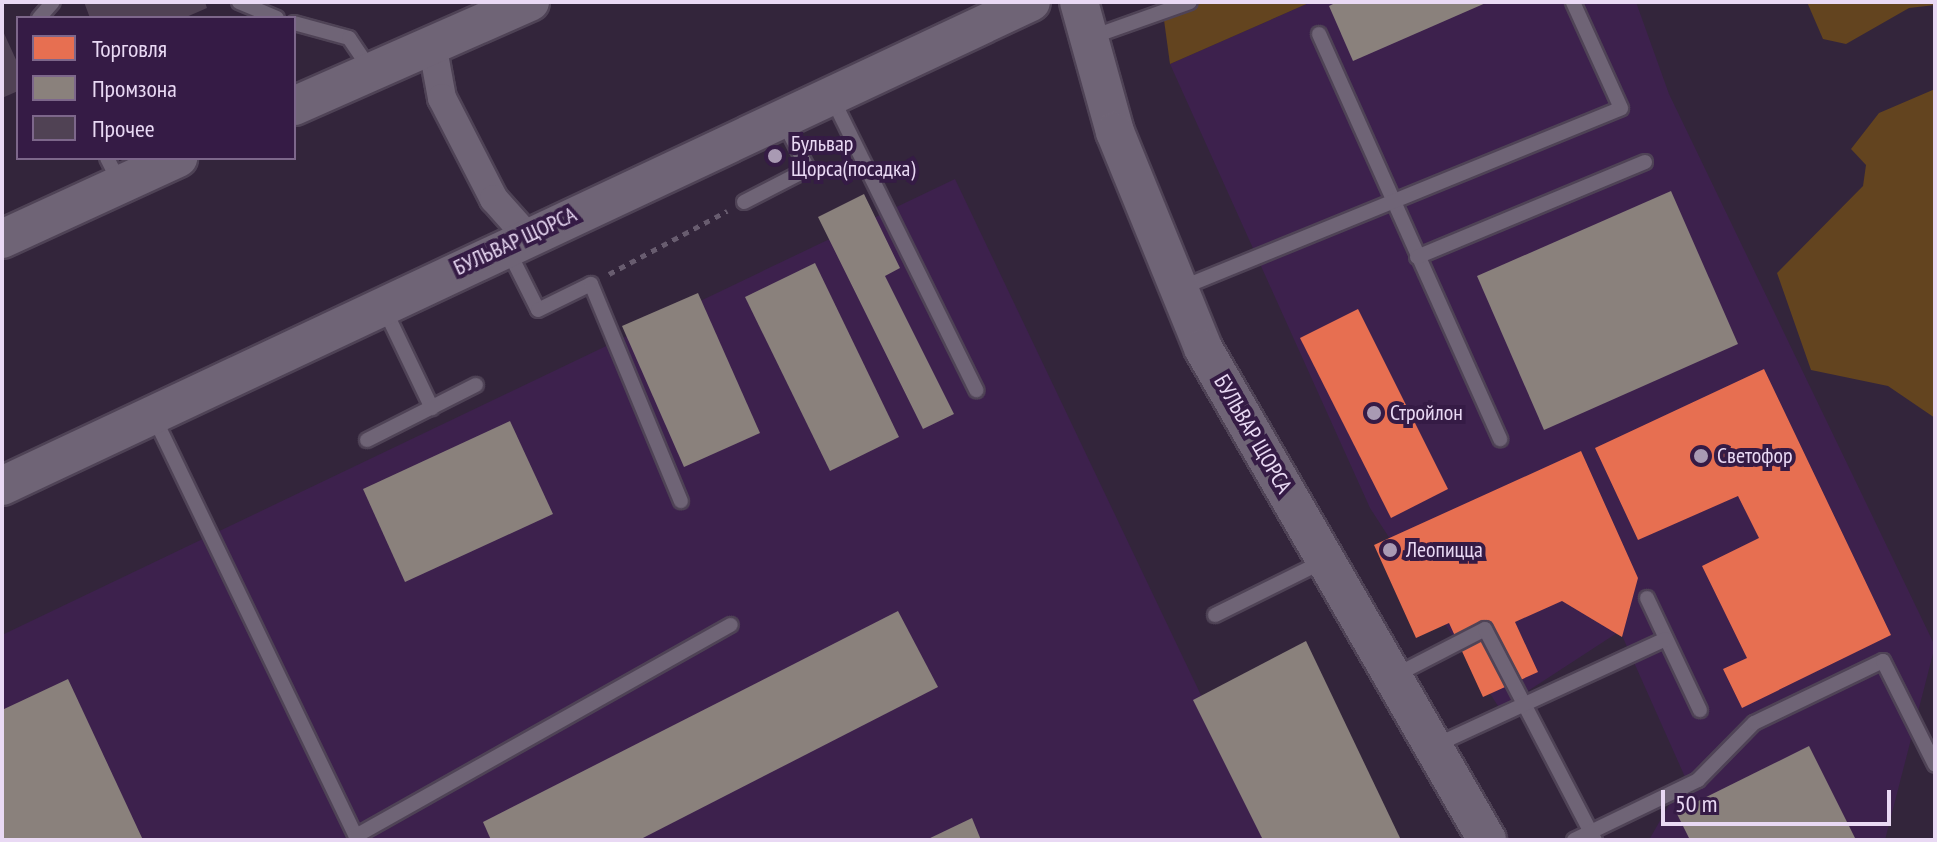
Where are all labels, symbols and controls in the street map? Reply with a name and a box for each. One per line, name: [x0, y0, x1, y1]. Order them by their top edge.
legend: [16, 16, 296, 160]
text: Торговля: [92, 33, 167, 64]
text: Промзона: [92, 73, 177, 104]
text: Прочее: [92, 113, 155, 144]
place label: Бульвар Щорса(посадка): [791, 130, 915, 182]
marker: Бульвар Щорса(посадка): [766, 147, 784, 165]
street label: БУЛЬВАР ЩОРСА: [449, 201, 581, 281]
street label: БУЛЬВАР ЩОРСА: [1208, 370, 1298, 498]
place label: Стройлон: [1390, 400, 1463, 426]
marker: Стройлон: [1365, 404, 1383, 422]
place label: Светофор: [1717, 443, 1792, 469]
marker: Светофор: [1692, 447, 1710, 465]
place label: Леопицца: [1406, 537, 1483, 563]
marker: Леопицца: [1381, 541, 1399, 559]
scale bar: [1665, 774, 1895, 824]
text: 50 m: [1675, 788, 1717, 819]

